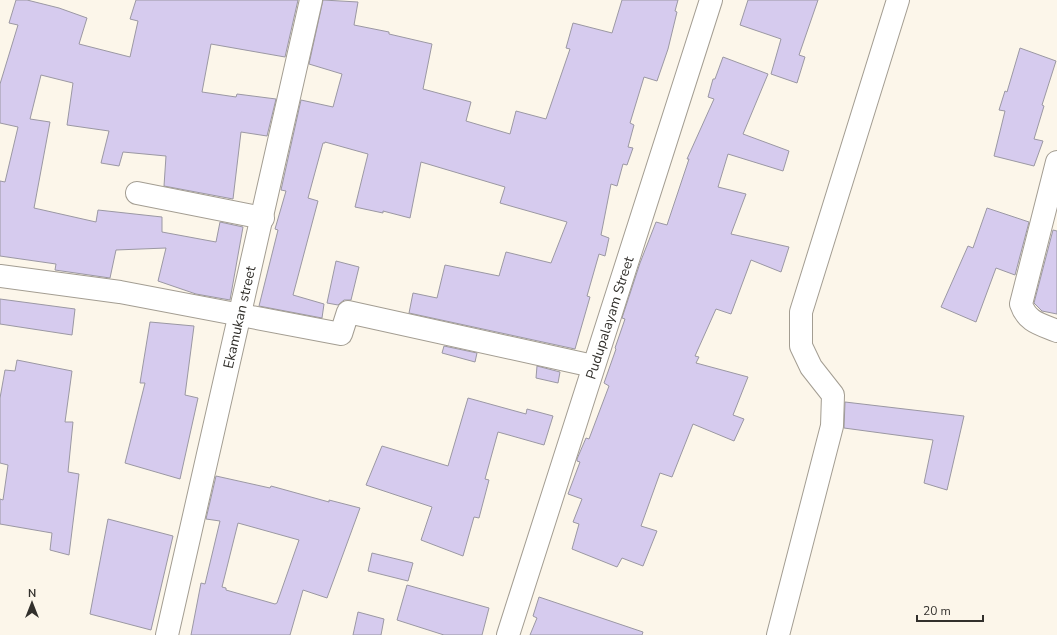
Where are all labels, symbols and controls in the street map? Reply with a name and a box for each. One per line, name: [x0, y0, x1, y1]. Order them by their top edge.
street label: Pudupalayam Street: [581, 254, 638, 382]
street label: Ekamukan street: [219, 264, 260, 370]
north arrow: [12, 583, 52, 623]
text: N: [28, 586, 36, 601]
scale bar: [917, 597, 983, 623]
text: 20 m: [923, 603, 951, 619]

